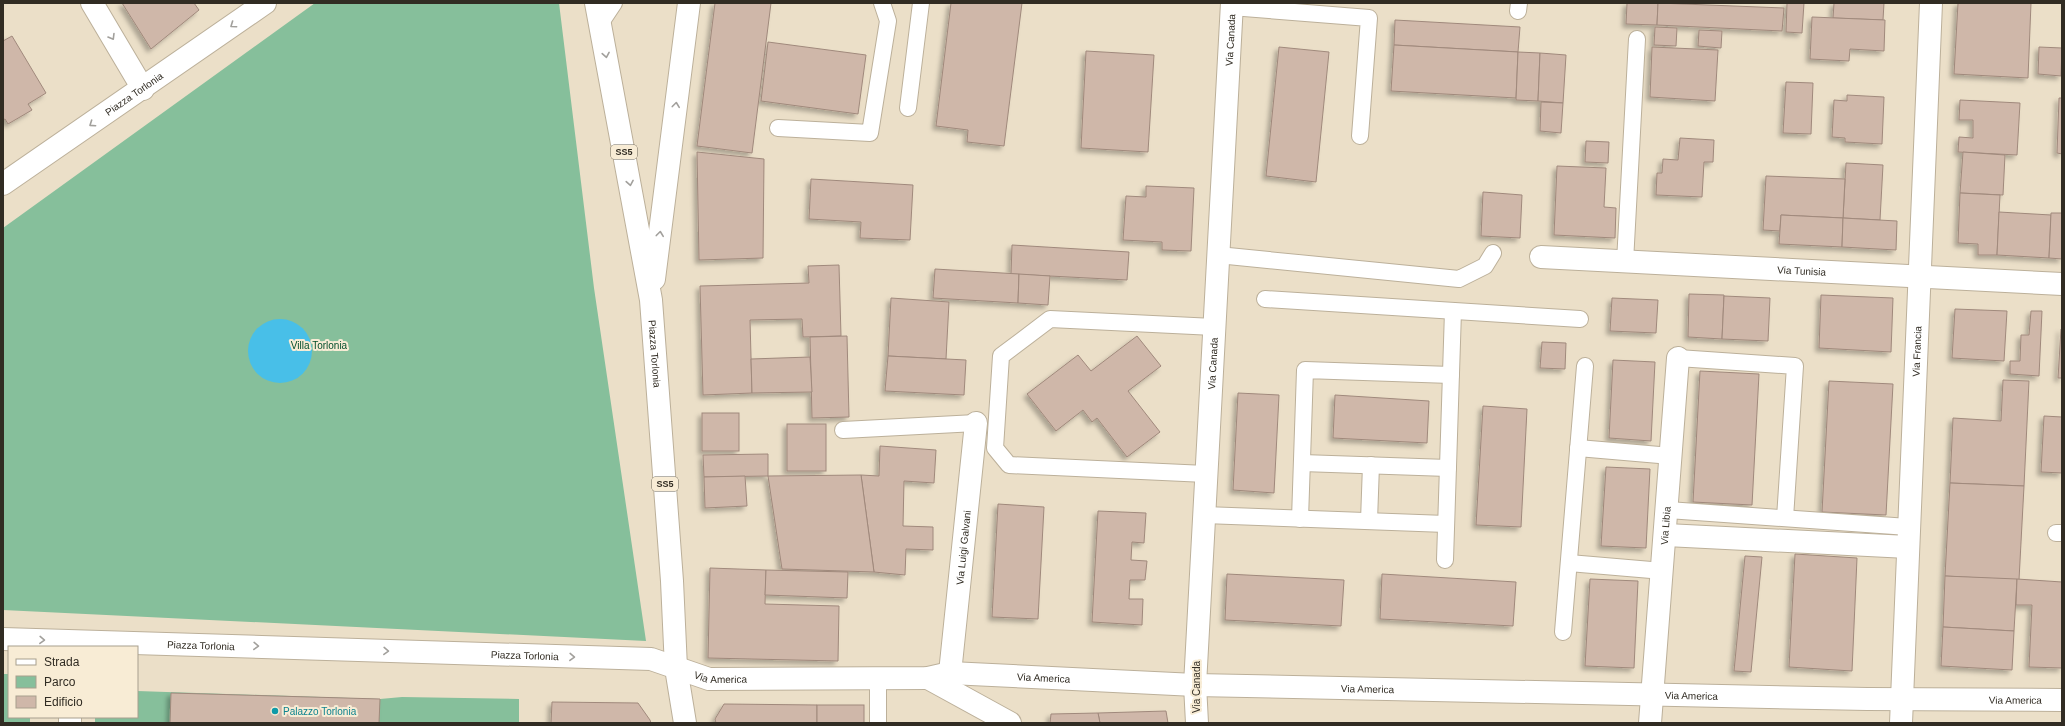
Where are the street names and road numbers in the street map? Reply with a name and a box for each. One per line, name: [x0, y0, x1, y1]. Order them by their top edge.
street label: Via Canada: [1223, 13, 1237, 66]
street label: Piazza Torlonia: [103, 70, 165, 117]
road number: SS5: [611, 145, 637, 159]
street label: Via Tunisia: [1777, 264, 1827, 277]
street label: Piazza Torlonia: [647, 320, 663, 388]
street label: Via Francia: [1910, 325, 1923, 377]
street label: Via Canada: [1206, 337, 1219, 390]
road number: SS5: [652, 477, 678, 491]
street label: Via Libia: [1658, 506, 1672, 545]
street label: Via Luigi Galvani: [954, 510, 972, 586]
street label: Piazza Torlonia: [167, 639, 235, 652]
street label: Piazza Torlonia: [491, 649, 559, 662]
street label: Via Canada: [1191, 661, 1202, 713]
street label: Via America: [693, 669, 747, 685]
street label: Via America: [1017, 671, 1071, 684]
street label: Via America: [1341, 683, 1395, 695]
street label: Via America: [1665, 689, 1719, 701]
street label: Via America: [1989, 694, 2042, 705]

